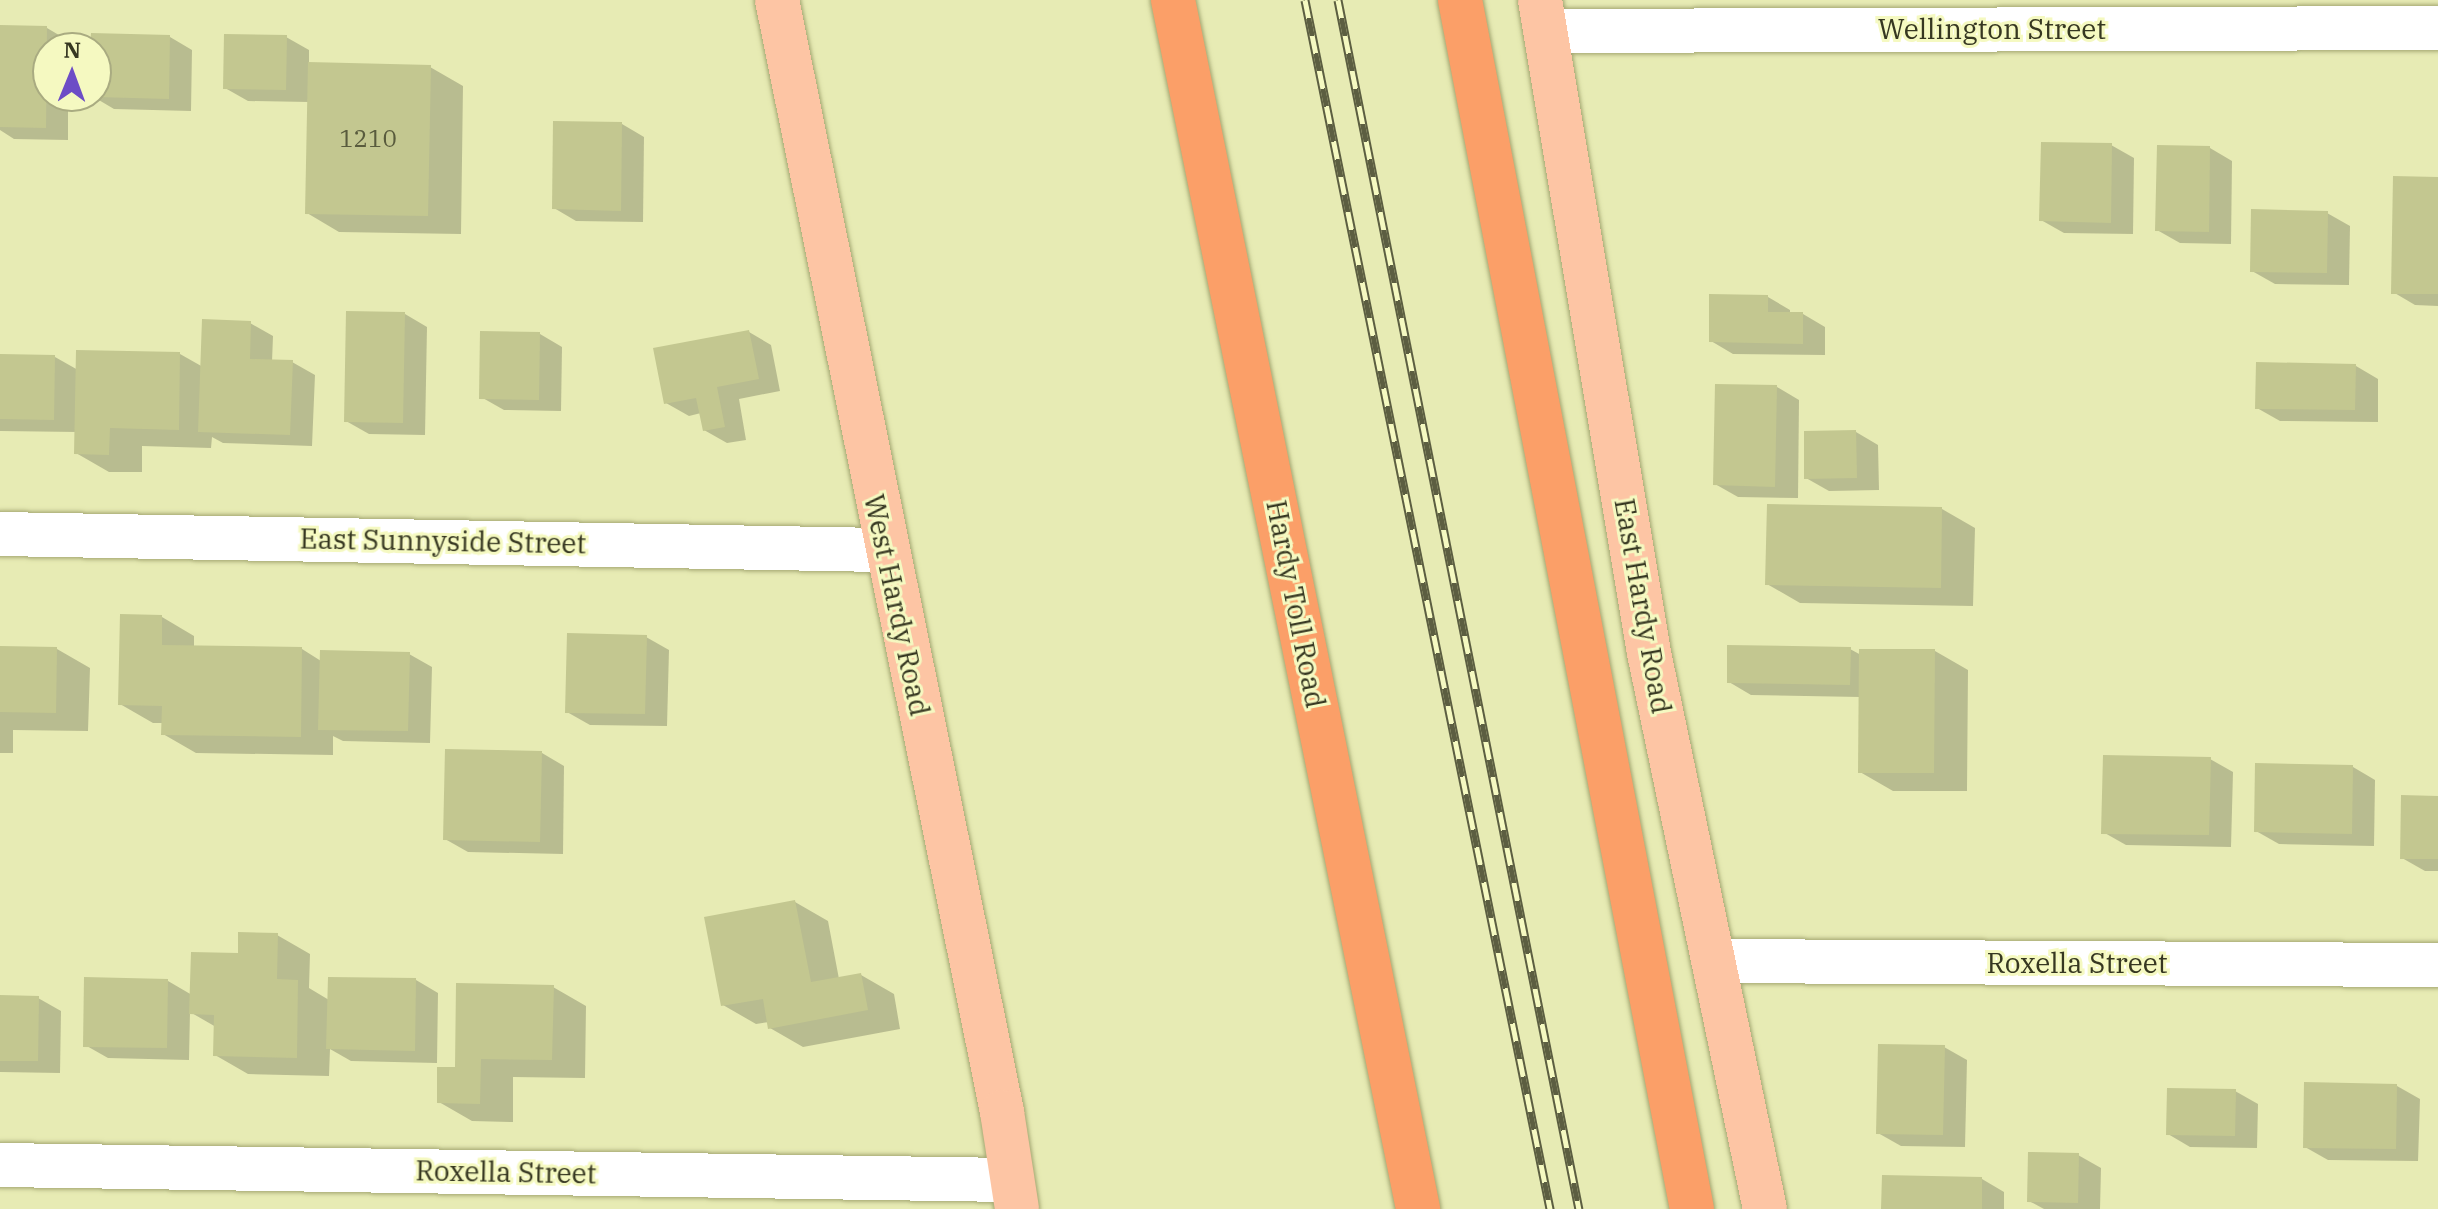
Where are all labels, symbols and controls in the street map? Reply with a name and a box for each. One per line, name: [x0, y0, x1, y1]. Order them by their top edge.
street label: Wellington Street: [1878, 12, 2106, 46]
north arrow: [32, 32, 112, 112]
text: N: [63, 35, 81, 64]
house number: 1210: [339, 125, 397, 153]
street label: West Hardy Road: [857, 491, 937, 719]
street label: East Hardy Road: [1608, 496, 1678, 716]
street label: Hardy Toll Road: [1259, 497, 1333, 711]
street label: East Sunnyside Street: [299, 522, 587, 560]
street label: Roxella Street: [1986, 946, 2168, 980]
street label: Roxella Street: [415, 1154, 597, 1190]

